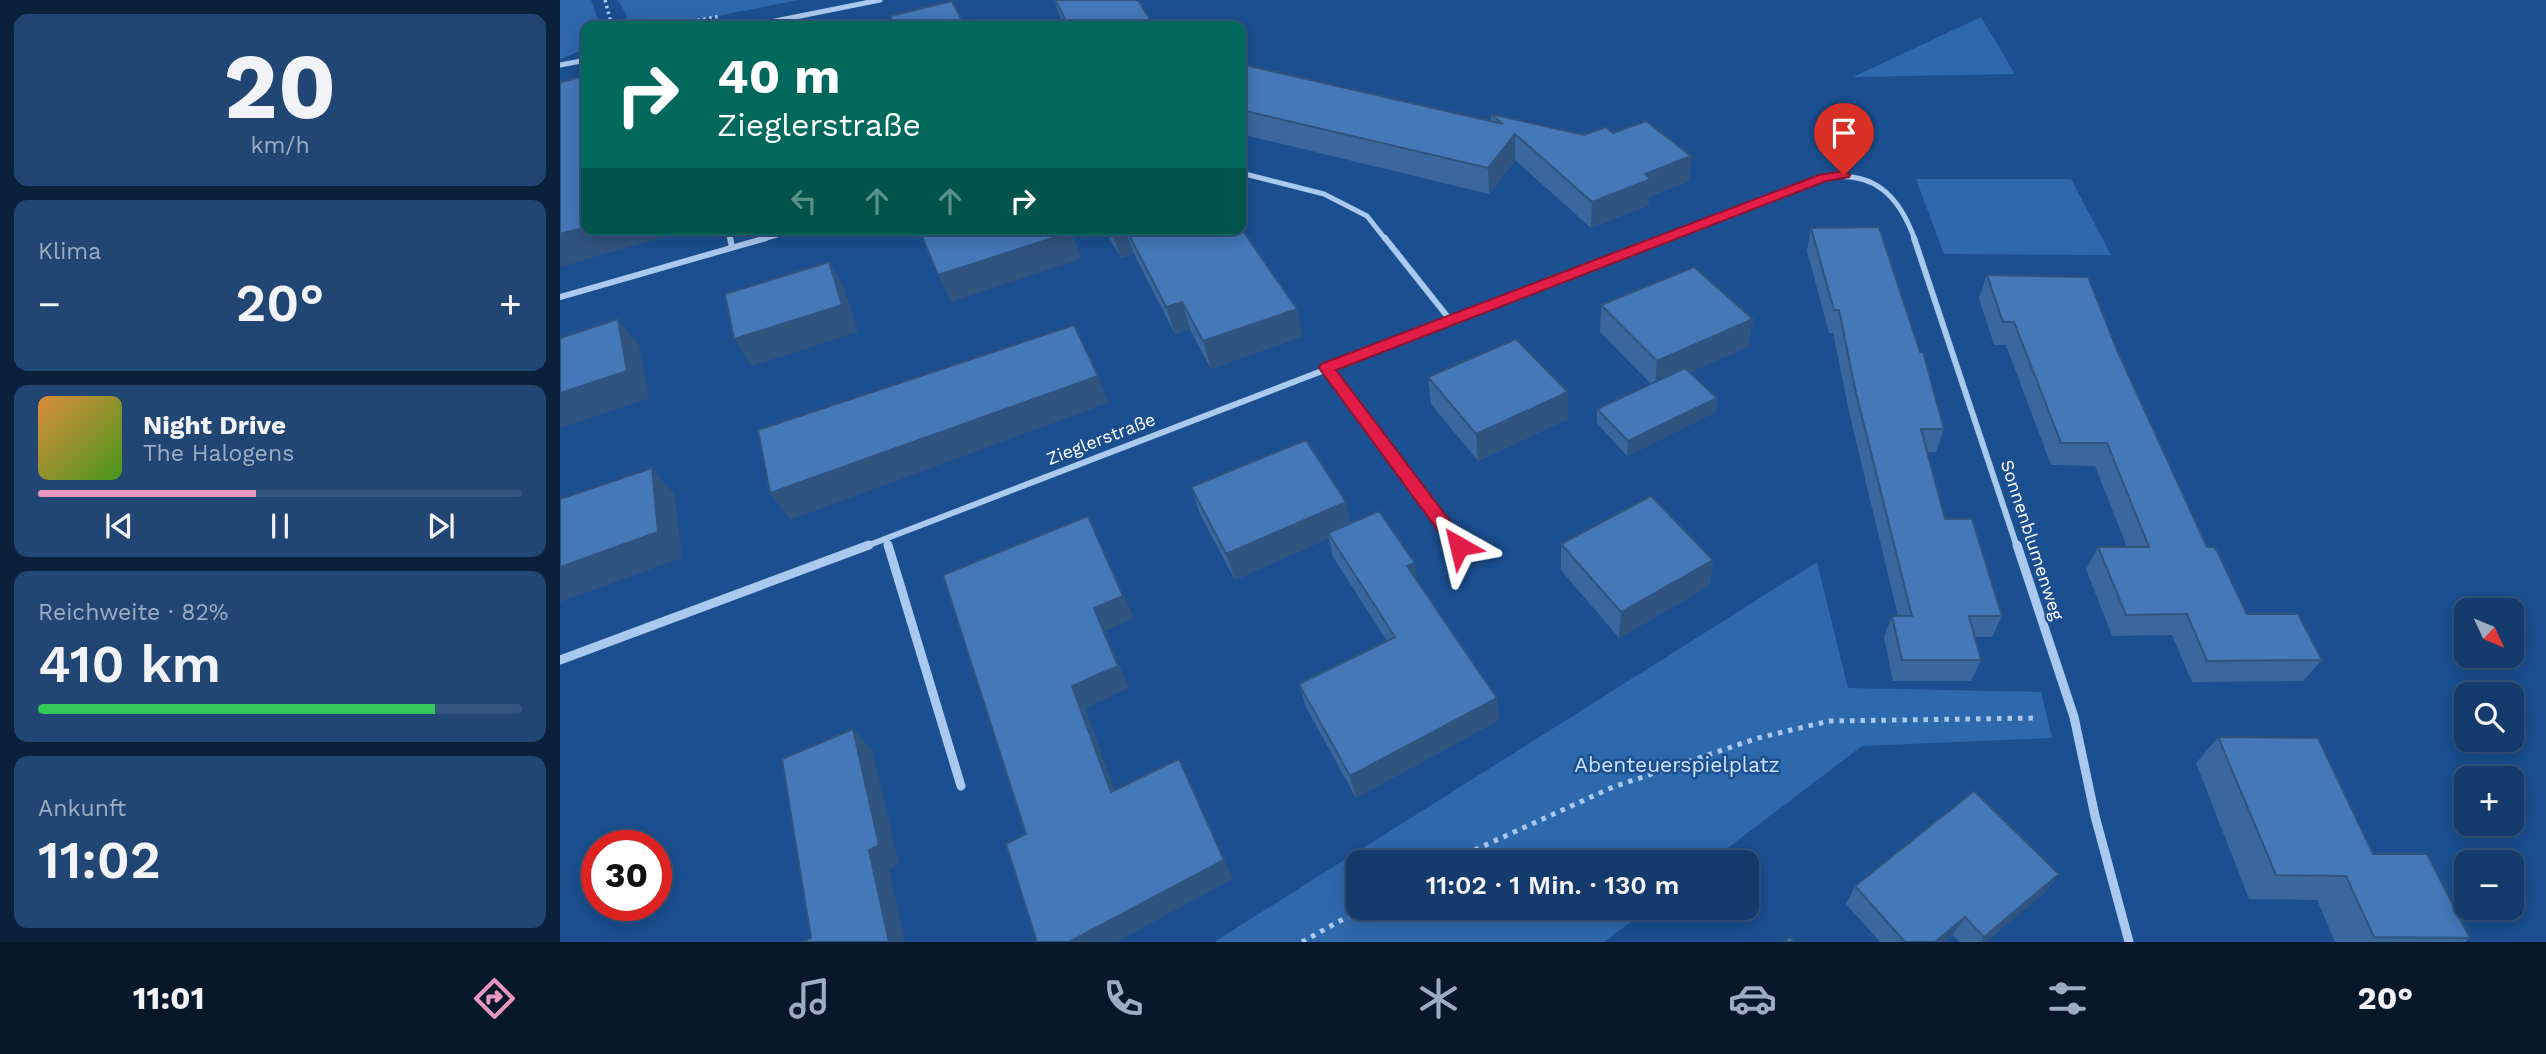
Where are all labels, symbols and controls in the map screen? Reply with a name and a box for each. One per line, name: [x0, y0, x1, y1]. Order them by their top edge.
text: 20: [224, 33, 336, 140]
text: 40 m: [717, 47, 840, 105]
icon: right: [602, 49, 693, 140]
pin: [1814, 103, 1874, 175]
text: Zieglerstraße: [717, 106, 921, 144]
icon: arrive: [1825, 114, 1863, 152]
text: km/h: [250, 132, 310, 159]
icon: left: [785, 182, 823, 220]
icon: ahead: [858, 182, 896, 220]
icon: ahead: [931, 182, 969, 220]
icon: right: [1004, 182, 1042, 220]
text: Klima: [38, 238, 101, 265]
text: 20°: [236, 273, 324, 334]
text: −: [38, 282, 61, 326]
text: +: [499, 282, 522, 326]
street label: Zieglerstraße: [1043, 408, 1158, 469]
text: Night Drive: [143, 410, 286, 440]
text: The Halogens: [143, 440, 294, 467]
street label: Sonnenblumenweg: [1997, 457, 2068, 623]
icon: previous: [100, 507, 138, 545]
icon: pause: [261, 507, 299, 545]
icon: next: [422, 507, 460, 545]
position arrow: [1422, 509, 1496, 583]
north arrow: [2454, 598, 2524, 668]
map controls: [2454, 598, 2524, 920]
text: Reichweite · 82%: [38, 599, 229, 626]
text: 410 km: [38, 634, 221, 695]
button: search: [2454, 682, 2524, 752]
park label: Abenteuerspielplatz: [1574, 752, 1780, 777]
button: +: [2454, 766, 2524, 836]
text: Ankunft: [38, 795, 126, 822]
text: 11:02: [38, 830, 161, 891]
speed limit sign: 30: [581, 830, 672, 921]
button: −: [2454, 850, 2524, 920]
text: 11:02 · 1 Min. · 130 m: [1426, 870, 1679, 900]
icon: directions: [470, 974, 519, 1023]
icon: music: [785, 974, 834, 1023]
icon: phone: [1099, 974, 1148, 1023]
icon: climate: [1414, 974, 1463, 1023]
icon: car: [1728, 974, 1777, 1023]
icon: filters: [2043, 974, 2092, 1023]
text: 11:01: [133, 979, 204, 1017]
text: 20°: [2358, 979, 2413, 1017]

